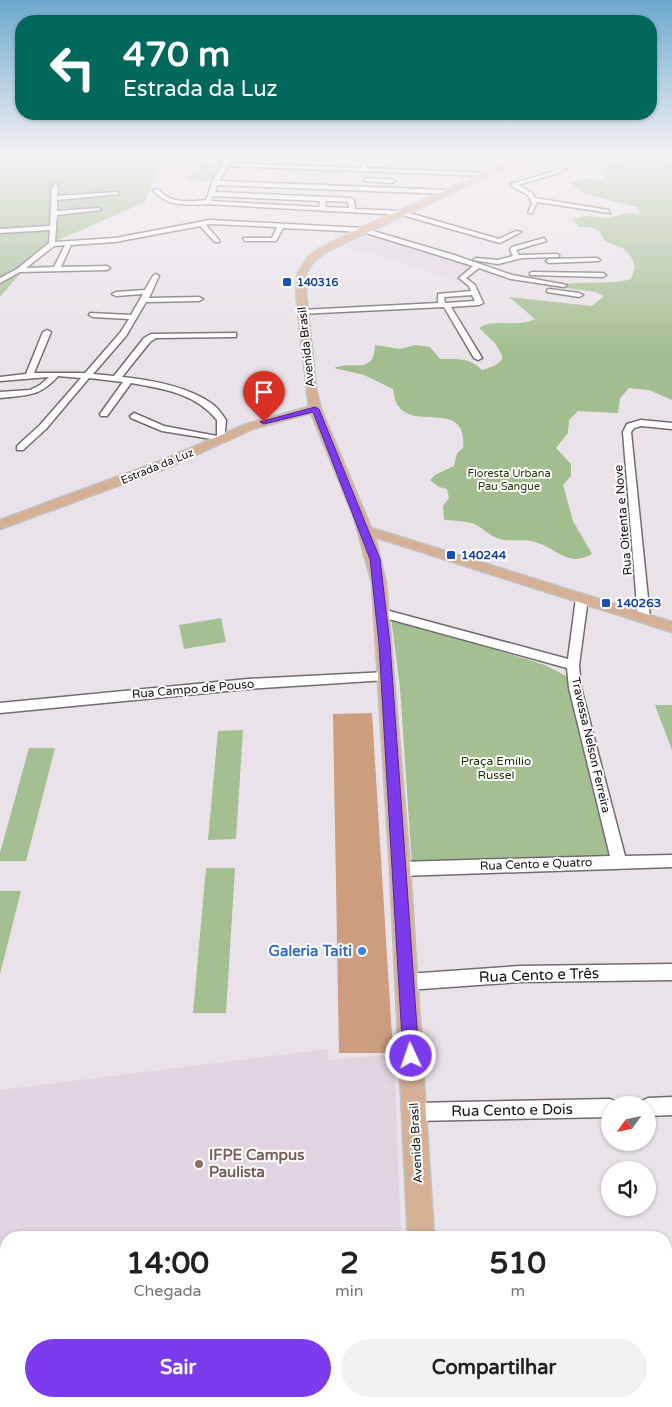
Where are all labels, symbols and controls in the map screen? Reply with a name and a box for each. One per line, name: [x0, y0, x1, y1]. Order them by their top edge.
text: 470 m: [123, 34, 230, 76]
icon: left: [40, 35, 105, 100]
text: Estrada da Luz: [123, 76, 278, 102]
marker: 140316: [281, 276, 293, 288]
place label: 140316: [297, 276, 339, 289]
street label: Avenida Brasil: [295, 306, 317, 388]
pin: [243, 371, 285, 422]
icon: arrive: [250, 378, 278, 406]
street label: Estrada da Luz: [119, 446, 196, 487]
street label: Rua Oitenta e Nove: [611, 464, 635, 576]
park label: Floresta Urbana Pau Sangue: [467, 467, 551, 493]
place label: 140244: [461, 548, 507, 562]
marker: 140244: [445, 549, 457, 561]
place label: 140263: [616, 596, 661, 610]
marker: 140263: [600, 597, 612, 609]
street label: Travessa Nelson Ferreira: [569, 676, 613, 814]
street label: Rua Campo de Pouso: [131, 677, 255, 701]
park label: Praça Emílio Russel: [461, 754, 531, 782]
street label: Rua Cento e Quatro: [480, 855, 592, 873]
place label: Galeria Taiti: [269, 942, 352, 960]
marker: Galeria Taiti: [356, 945, 368, 957]
street label: Rua Cento e Três: [479, 964, 599, 986]
position arrow: [384, 1029, 436, 1081]
north arrow: [601, 1096, 656, 1151]
map controls: [601, 1096, 656, 1216]
street label: Rua Cento e Dois: [451, 1100, 573, 1120]
street label: Avenida Brasil: [407, 1102, 425, 1184]
place label: IFPE Campus Paulista: [209, 1146, 304, 1181]
marker: IFPE Campus Paulista: [193, 1158, 205, 1170]
button: sound: [601, 1161, 656, 1216]
text: 14:00: [126, 1245, 209, 1282]
text: 2: [340, 1245, 359, 1282]
text: 510: [490, 1245, 546, 1282]
text: Chegada: [134, 1281, 202, 1301]
text: min: [335, 1281, 364, 1301]
text: m: [510, 1281, 525, 1301]
button: Sair: [25, 1339, 331, 1397]
button: Compartilhar: [341, 1339, 647, 1397]

